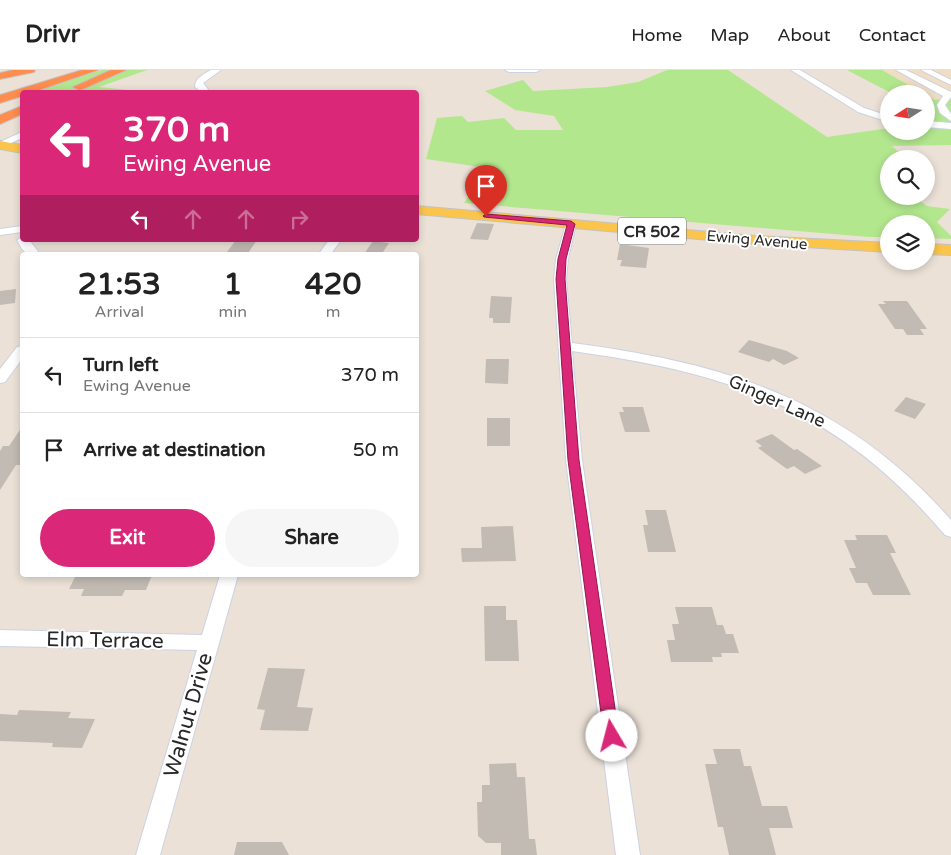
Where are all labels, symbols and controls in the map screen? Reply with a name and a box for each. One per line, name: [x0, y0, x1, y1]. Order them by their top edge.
text: Drivr: [25, 20, 80, 49]
text: Home: [631, 24, 682, 46]
text: Map: [710, 24, 749, 46]
text: About: [777, 24, 831, 46]
text: Contact: [859, 24, 926, 46]
north arrow: [880, 85, 935, 140]
map controls: [880, 85, 935, 270]
text: 370 m: [123, 109, 230, 151]
icon: left: [40, 110, 105, 175]
button: search: [880, 150, 935, 205]
text: Ewing Avenue: [123, 151, 271, 177]
pin: [465, 165, 507, 216]
icon: arrive: [472, 172, 500, 200]
icon: left: [126, 205, 154, 233]
icon: ahead: [179, 205, 207, 233]
icon: ahead: [232, 205, 260, 233]
icon: right: [285, 205, 313, 233]
button: layers: [880, 215, 935, 270]
road number: CR 502: [618, 218, 686, 245]
street label: Ewing Avenue: [706, 227, 808, 253]
text: 21:53: [78, 266, 161, 303]
text: 1: [223, 266, 242, 303]
text: 420: [305, 266, 361, 303]
text: Arrival: [95, 302, 144, 322]
text: min: [219, 302, 247, 322]
text: m: [326, 302, 340, 322]
text: Turn left: [83, 354, 159, 376]
icon: left: [40, 361, 68, 389]
text: 370 m: [341, 364, 399, 386]
street label: Ginger Lane: [725, 370, 829, 432]
text: Ewing Avenue: [83, 376, 191, 396]
icon: arrive: [40, 436, 68, 464]
text: Arrive at destination: [83, 439, 266, 461]
text: 50 m: [353, 439, 399, 461]
button: Exit: [40, 509, 215, 567]
button: Share: [225, 509, 399, 567]
street label: Elm Terrace: [46, 627, 164, 654]
street label: Walnut Drive: [159, 650, 218, 780]
position arrow: [585, 709, 637, 761]

